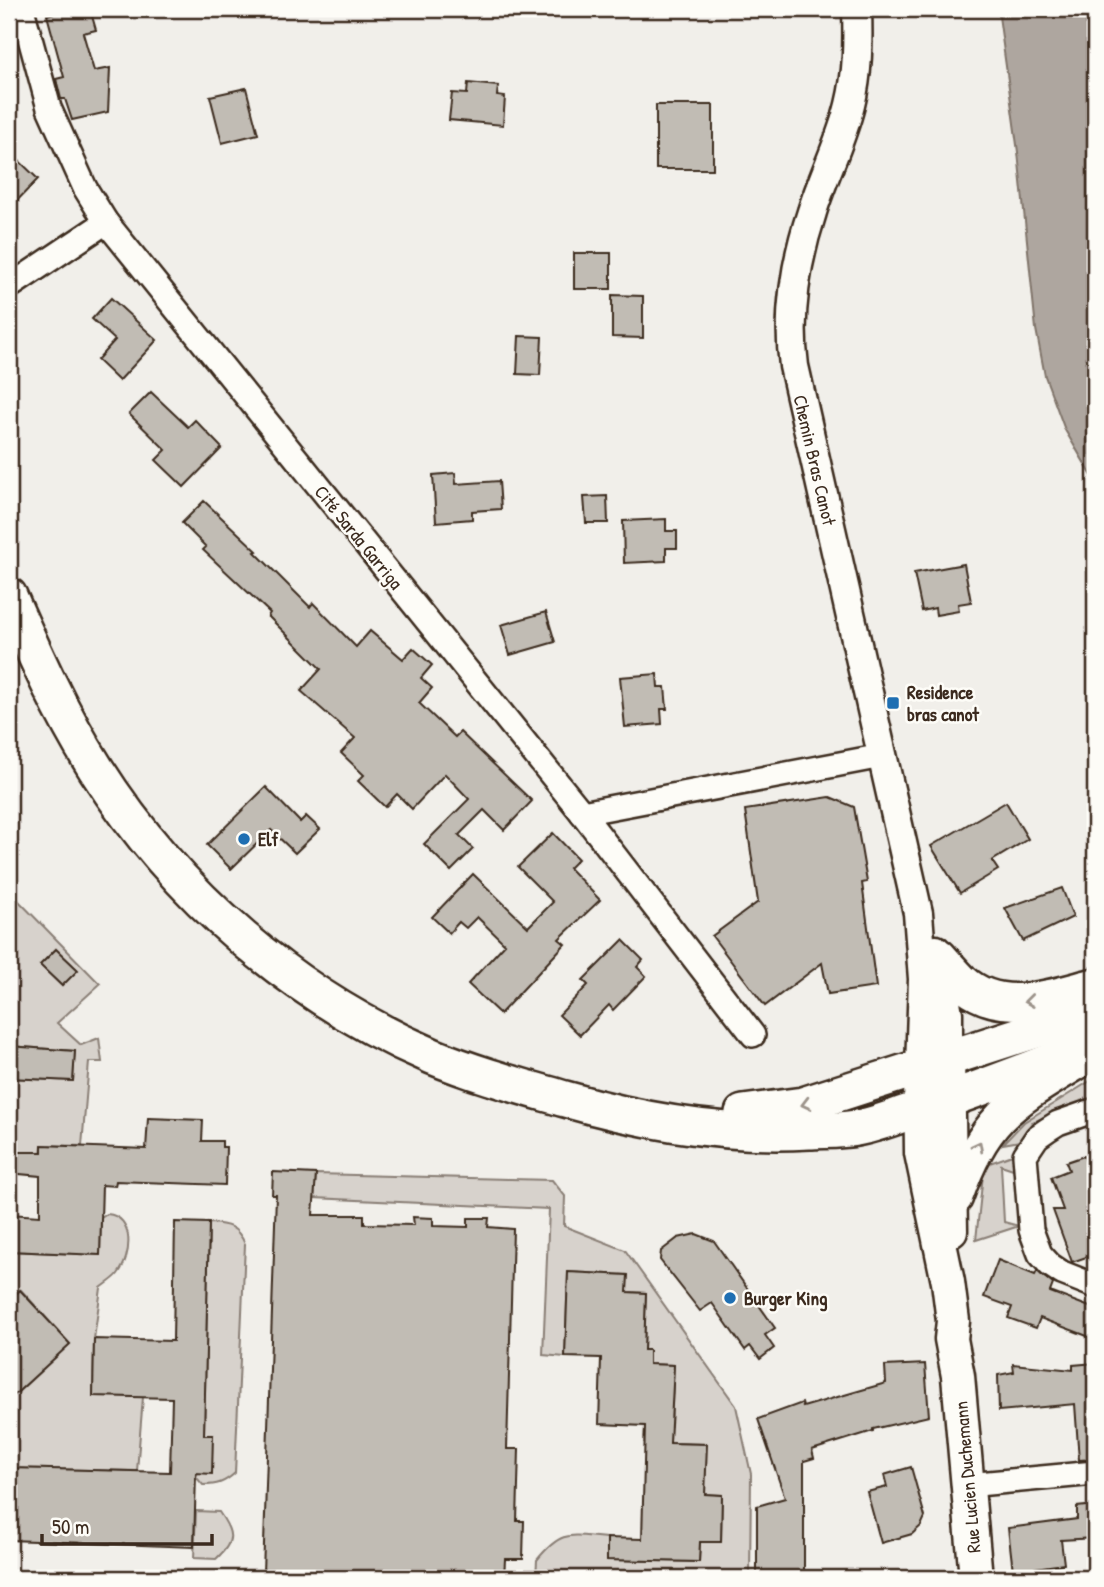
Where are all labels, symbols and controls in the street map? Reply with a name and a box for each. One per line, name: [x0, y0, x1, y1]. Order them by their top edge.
street label: Chemin Bras Canot: [787, 392, 843, 528]
street label: Cité Sarda Garriga: [309, 479, 409, 595]
place label: Residence bras canot: [907, 679, 980, 727]
marker: Residence bras canot: [885, 695, 901, 711]
place label: Elf: [258, 826, 279, 852]
marker: Elf: [236, 831, 252, 847]
one-way arrow: [1023, 993, 1035, 1008]
one-way arrow: [800, 1096, 812, 1110]
one-way arrow: [970, 1141, 983, 1153]
place label: Burger King: [744, 1285, 828, 1312]
marker: Burger King: [722, 1290, 738, 1306]
street label: Rue Lucien Duchemann: [947, 1400, 987, 1554]
scale bar: [42, 1503, 212, 1547]
text: 50 m: [52, 1512, 89, 1541]

